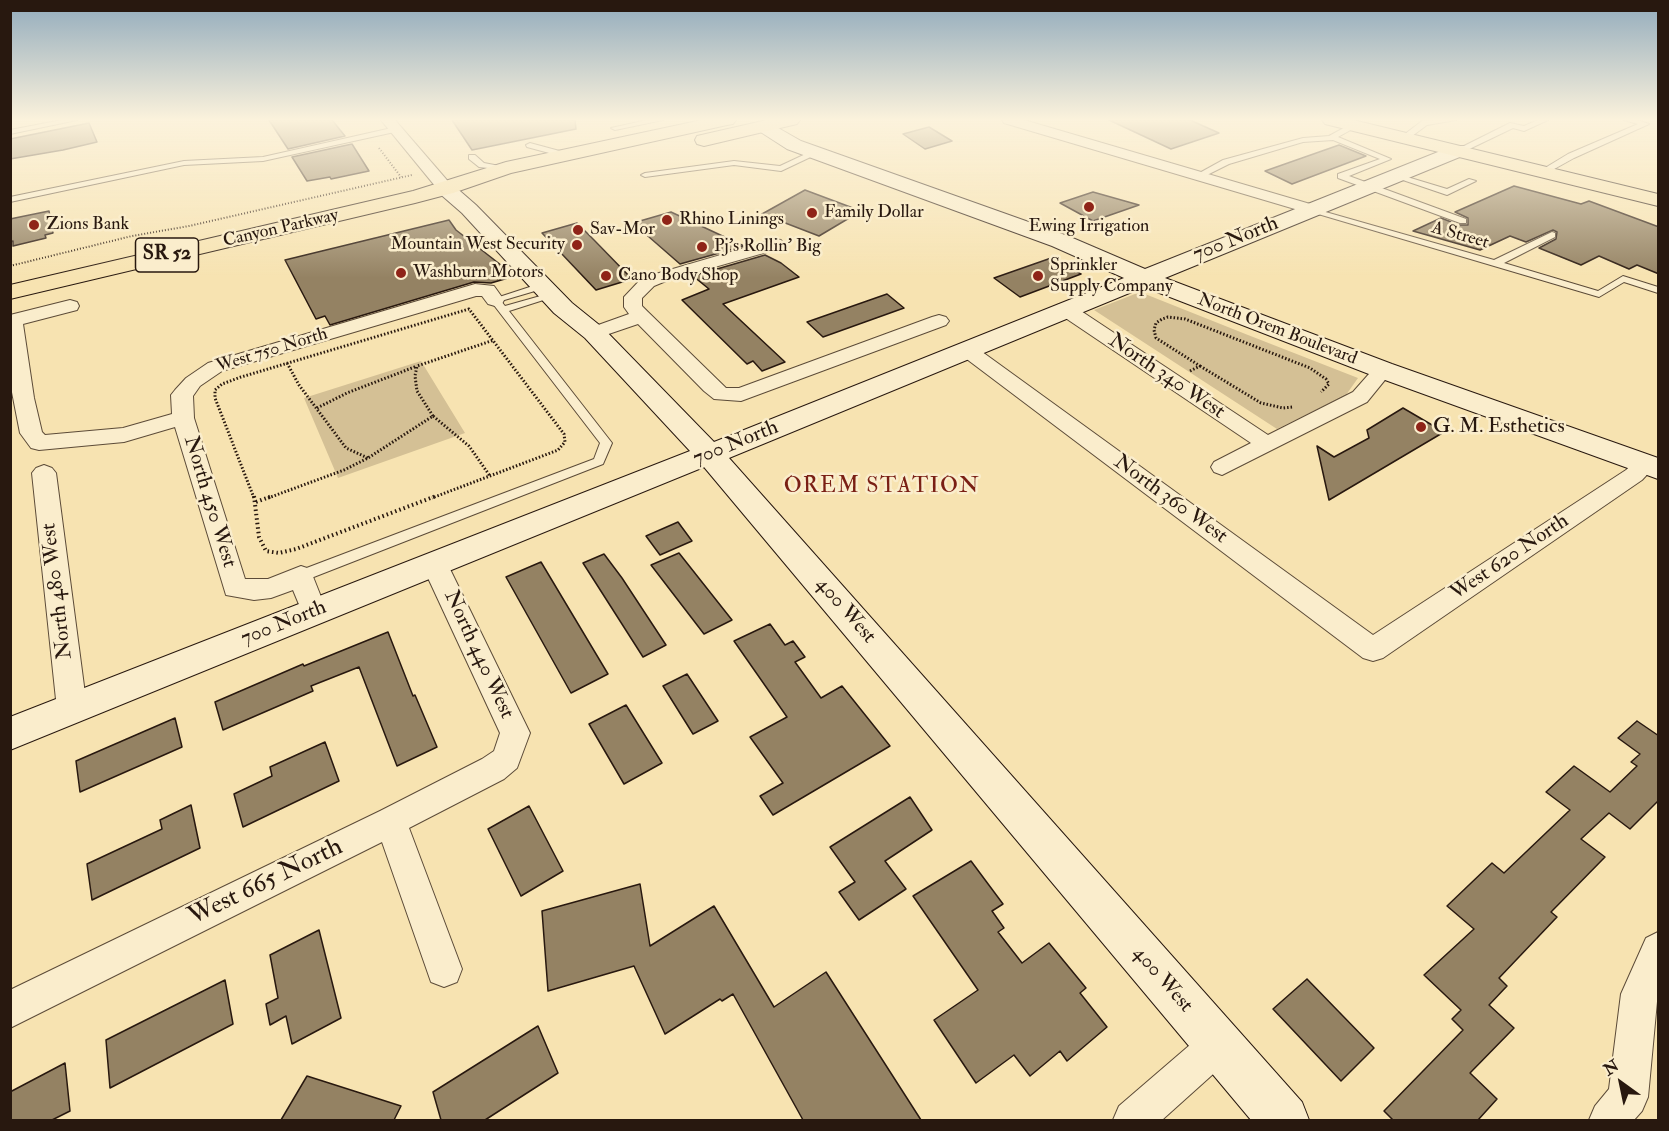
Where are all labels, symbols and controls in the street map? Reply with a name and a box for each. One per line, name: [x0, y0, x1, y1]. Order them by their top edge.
marker: Ewing Irrigation: [1082, 200, 1096, 214]
place label: Family Dollar: [824, 202, 924, 224]
street label: Canyon Parkway: [221, 205, 341, 253]
marker: Family Dollar: [805, 206, 819, 220]
place label: Rhino Linings: [679, 209, 784, 231]
street label: 700 North: [1190, 212, 1282, 268]
marker: Rhino Linings: [660, 213, 674, 227]
place label: Zions Bank: [46, 214, 129, 236]
place label: Ewing Irrigation: [1029, 216, 1149, 238]
marker: Zions Bank: [27, 218, 41, 232]
street label: A Street: [1429, 218, 1491, 254]
place label: Sav-Mor: [590, 219, 655, 241]
marker: Sav-Mor: [571, 223, 585, 237]
place label: Mountain West Security: [390, 234, 565, 256]
place label: Pj's Rollin' Big: [714, 236, 821, 258]
road number: SR 52: [136, 238, 198, 272]
marker: Mountain West Security: [570, 238, 584, 252]
marker: Pj's Rollin' Big: [695, 240, 709, 254]
place label: Sprinkler Supply Company: [1050, 255, 1173, 298]
place label: Washburn Motors: [413, 262, 544, 284]
place label: Cano Body Shop: [618, 265, 738, 287]
marker: Washburn Motors: [394, 266, 408, 280]
marker: Cano Body Shop: [599, 269, 613, 283]
marker: Sprinkler Supply Company: [1031, 269, 1045, 283]
street label: North Orem Boulevard: [1194, 290, 1360, 370]
street label: West 750 North: [214, 324, 330, 378]
street label: North 340 West: [1103, 329, 1229, 425]
place label: G. M. Esthetics: [1433, 414, 1565, 440]
street label: 700 North: [690, 416, 782, 472]
marker: G. M. Esthetics: [1414, 420, 1428, 434]
street label: North 450 West: [177, 433, 241, 571]
street label: North 360 West: [1108, 450, 1232, 550]
district label: OREM STATION: [784, 474, 980, 500]
street label: West 620 North: [1446, 509, 1574, 607]
street label: North 480 West: [37, 521, 79, 661]
street label: 400 West: [809, 573, 881, 649]
street label: North 440 West: [437, 587, 519, 723]
street label: 700 North: [238, 596, 330, 652]
street label: West 665 North: [184, 832, 348, 934]
street label: 400 West: [1126, 942, 1198, 1018]
north arrow: [1591, 1053, 1651, 1113]
text: N: [1600, 1056, 1623, 1080]

